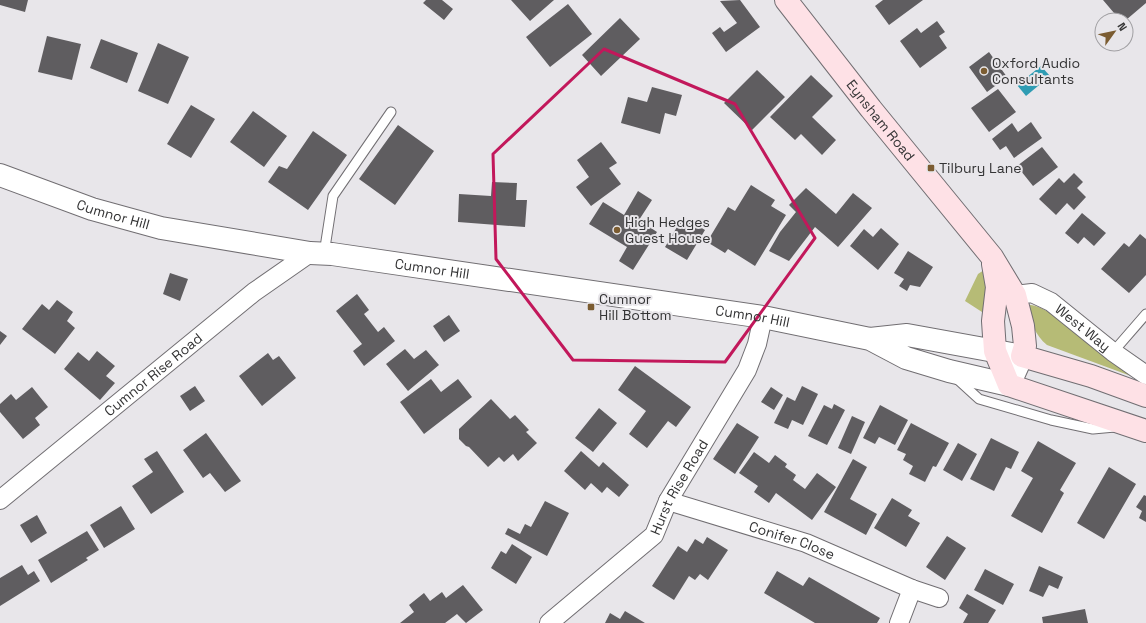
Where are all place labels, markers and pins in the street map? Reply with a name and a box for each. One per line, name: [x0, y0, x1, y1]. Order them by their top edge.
place label: Oxford Audio Consultants: [992, 54, 1080, 88]
marker: Oxford Audio Consultants: [979, 66, 989, 76]
place label: Tilbury Lane: [939, 159, 1022, 177]
marker: Tilbury Lane: [926, 163, 936, 173]
place label: High Hedges Guest House: [625, 213, 710, 247]
marker: High Hedges Guest House: [612, 225, 622, 235]
place label: Cumnor Hill Bottom: [599, 290, 672, 324]
marker: Cumnor Hill Bottom: [586, 302, 596, 312]

